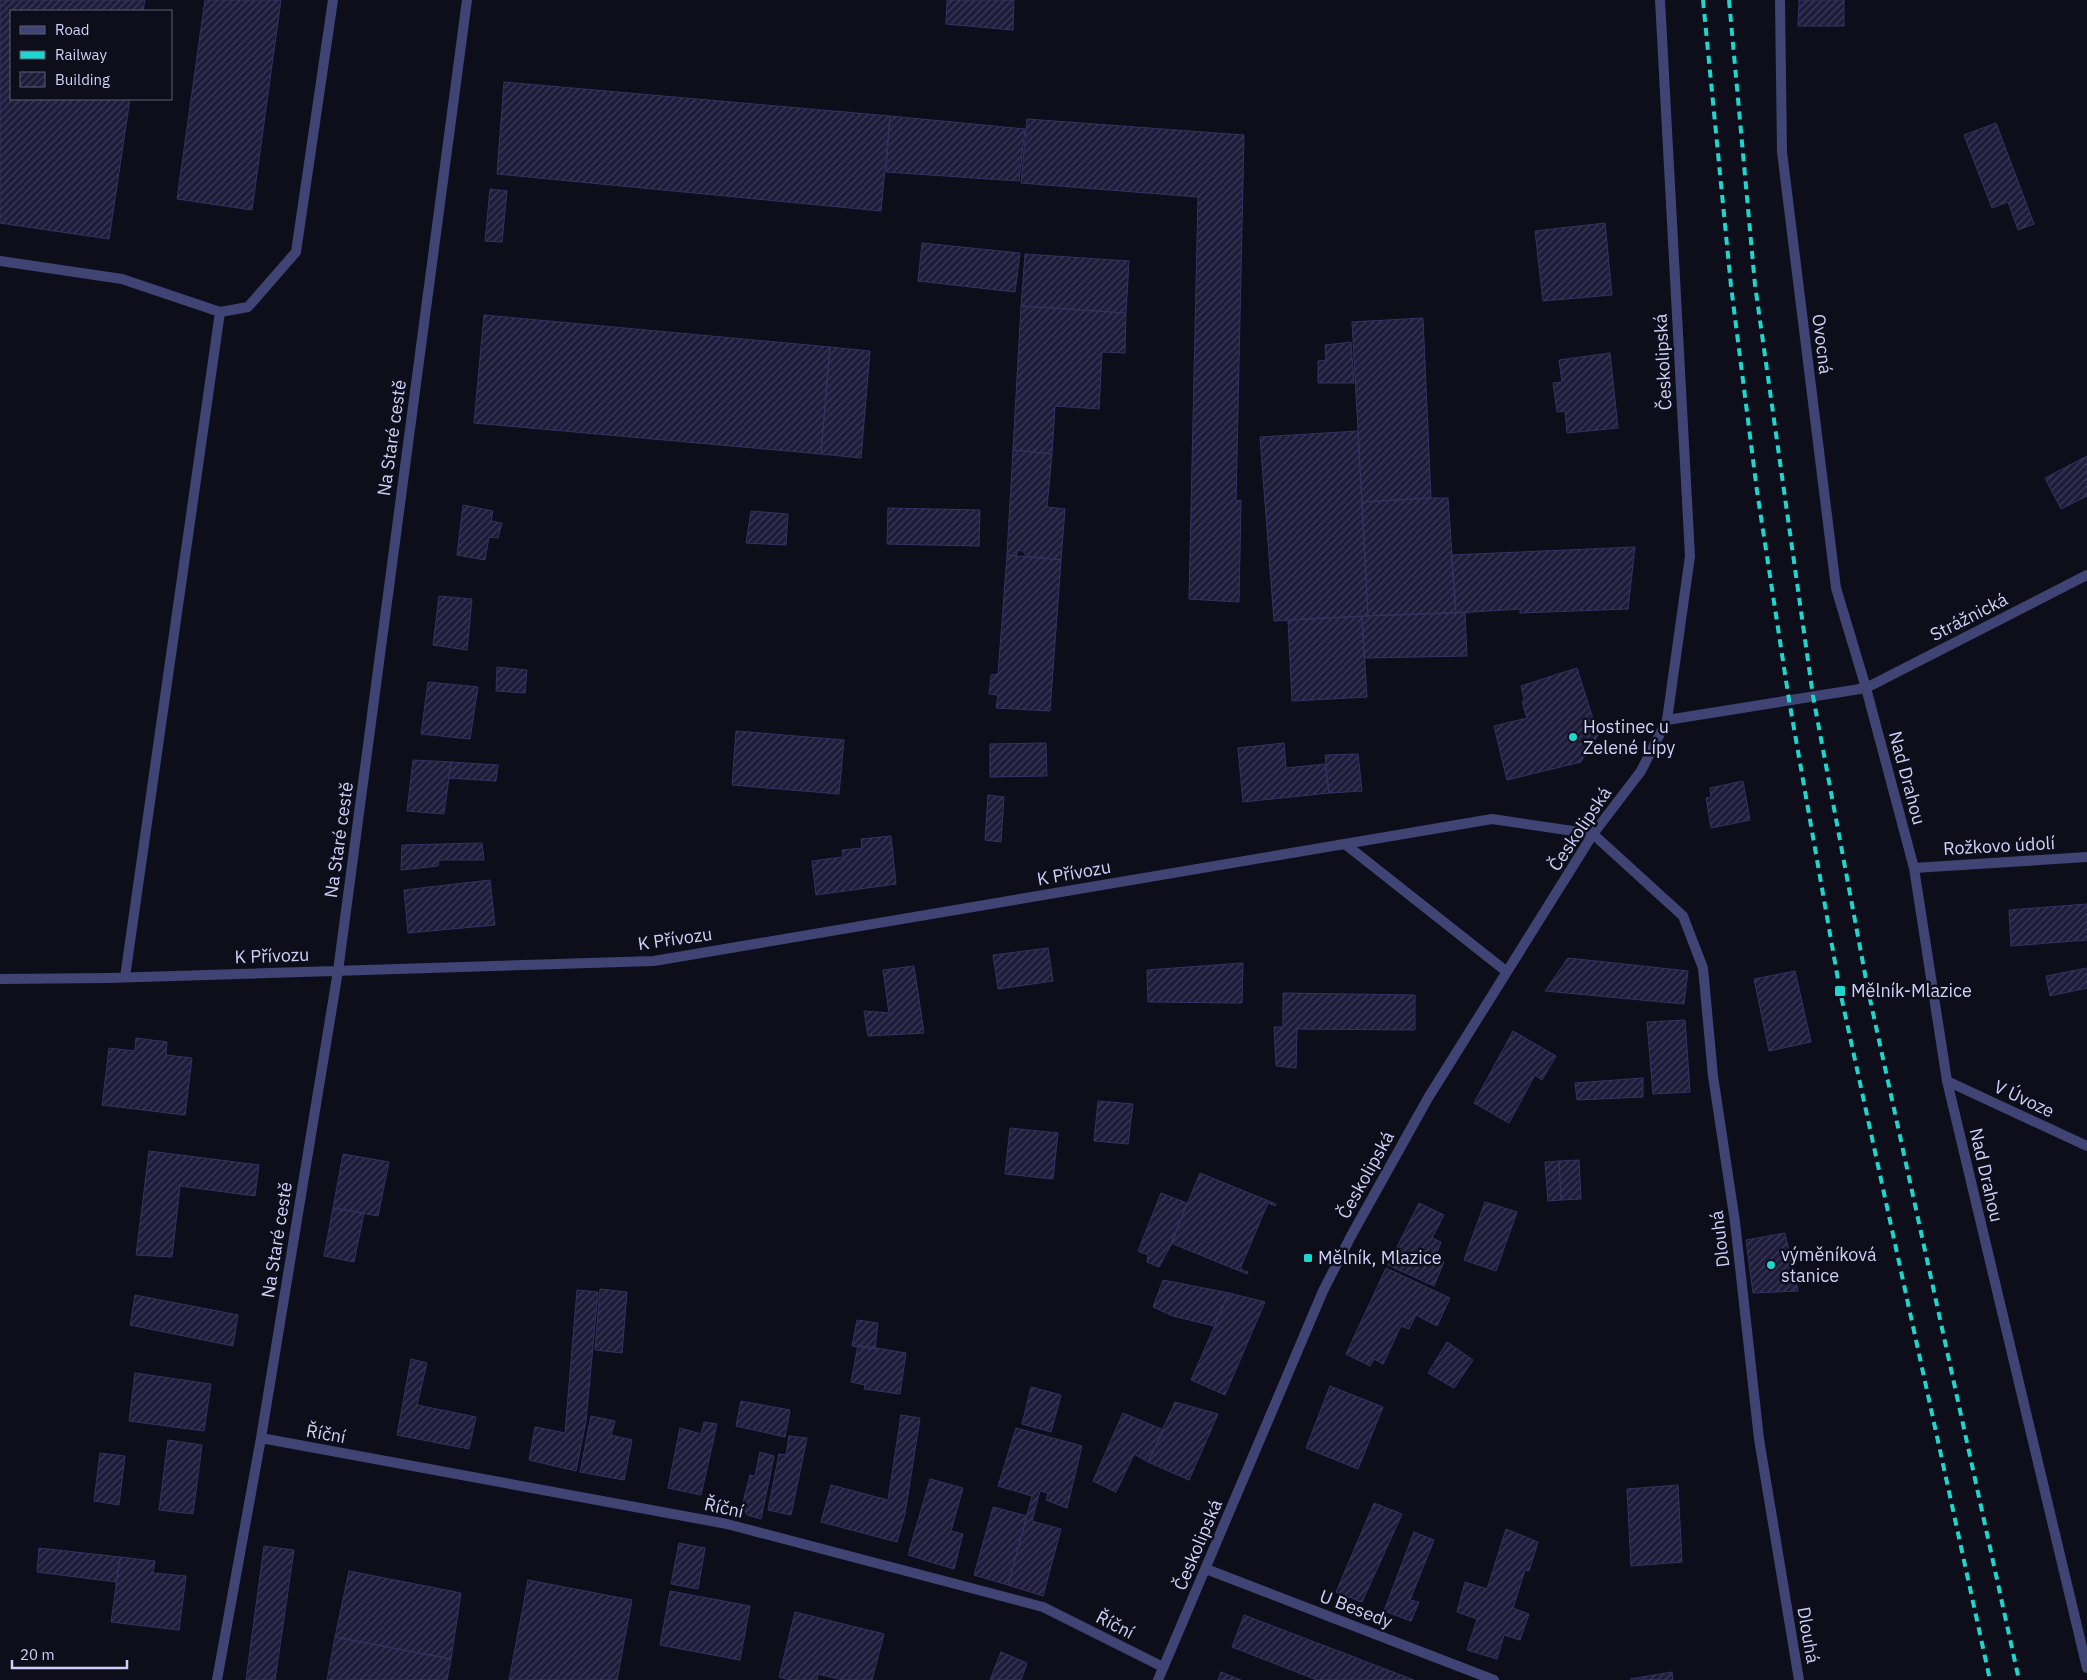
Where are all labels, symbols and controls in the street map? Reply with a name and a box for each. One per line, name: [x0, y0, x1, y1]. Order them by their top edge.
legend: [10, 10, 172, 100]
text: Road: [55, 20, 90, 39]
text: Railway: [55, 45, 108, 64]
text: Building: [55, 70, 110, 89]
street label: Českolipská: [1647, 313, 1677, 411]
street label: Ovocná: [1807, 313, 1838, 376]
street label: Na Staré cestě: [372, 378, 411, 498]
street label: Strážnická: [1926, 587, 2012, 646]
place label: Hostinec u Zelené Lípy: [1583, 715, 1675, 759]
street label: Nad Drahou: [1884, 729, 1931, 827]
marker: Hostinec u Zelené Lípy: [1567, 731, 1579, 743]
street label: Na Staré cestě: [319, 780, 358, 900]
street label: Českolipská: [1542, 781, 1616, 875]
street label: Rožkovo údolí: [1943, 831, 2056, 860]
street label: K Přívozu: [1035, 855, 1113, 890]
street label: K Přívozu: [636, 922, 714, 955]
street label: K Přívozu: [234, 943, 310, 968]
place label: Mělník-Mlazice: [1851, 979, 1972, 1002]
marker: Mělník-Mlazice: [1833, 984, 1847, 998]
street label: V Úvoze: [1990, 1075, 2058, 1123]
street label: Českolipská: [1331, 1126, 1399, 1223]
street label: Nad Drahou: [1965, 1126, 2008, 1224]
street label: Na Staré cestě: [256, 1180, 297, 1300]
street label: Dlouhá: [1705, 1209, 1734, 1269]
place label: výměníková stanice: [1781, 1243, 1877, 1287]
place label: Mělník, Mlazice: [1318, 1246, 1442, 1269]
marker: Mělník, Mlazice: [1302, 1252, 1314, 1264]
marker: výměníková stanice: [1765, 1259, 1777, 1271]
street label: Říční: [304, 1419, 348, 1448]
street label: Říční: [702, 1492, 746, 1523]
street label: Českolipská: [1167, 1495, 1227, 1594]
street label: U Besedy: [1317, 1584, 1396, 1633]
street label: Říční: [1092, 1605, 1139, 1644]
street label: Dlouhá: [1792, 1605, 1825, 1665]
scale bar: [12, 1638, 128, 1670]
text: 20 m: [20, 1645, 55, 1664]

